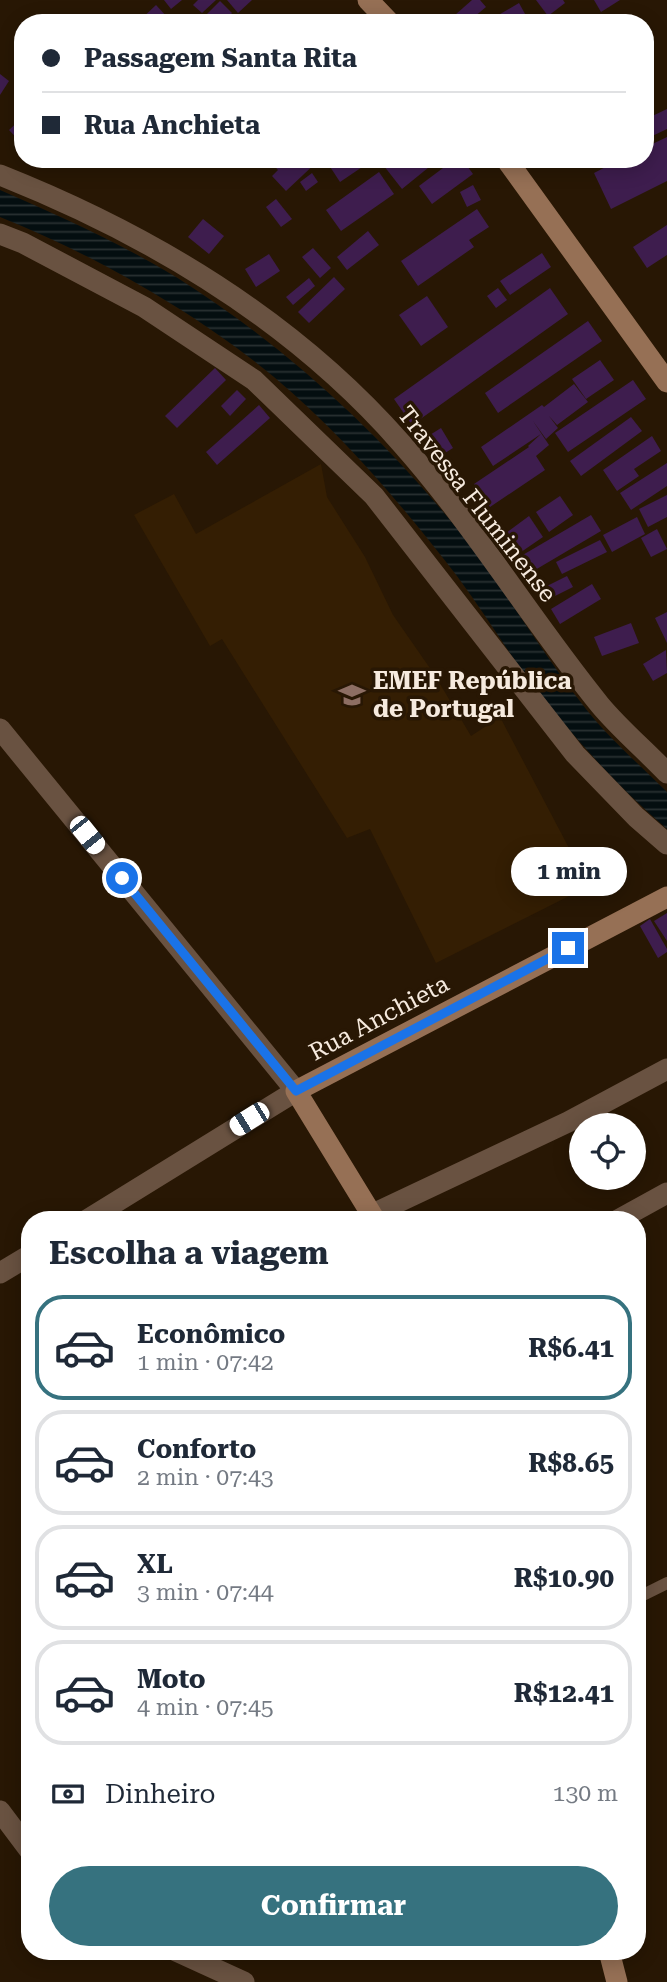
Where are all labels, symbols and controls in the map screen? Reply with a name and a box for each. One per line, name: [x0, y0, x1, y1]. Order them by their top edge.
text: Passagem Santa Rita: [84, 43, 357, 73]
text: Rua Anchieta: [84, 110, 260, 140]
street label: Travessa Fluminense: [392, 400, 562, 608]
place label: EMEF República de Portugal: [373, 667, 571, 723]
school or university icon: EMEF República de Portugal: [337, 680, 367, 710]
car: [66, 812, 109, 858]
callout: 1 min: [510, 846, 626, 895]
text: 1 min: [537, 858, 601, 885]
route start: [106, 862, 138, 894]
route end: [552, 932, 584, 964]
street label: Rua Anchieta: [304, 969, 454, 1067]
car: [226, 1099, 273, 1139]
map controls: [569, 1113, 646, 1190]
button: locate: [569, 1113, 646, 1190]
text: Escolha a viagem: [49, 1234, 329, 1272]
icon: car: [53, 1316, 116, 1379]
text: Econômico: [137, 1319, 285, 1349]
text: R$6.41: [528, 1333, 614, 1363]
text: 1 min · 07:42: [137, 1349, 274, 1376]
icon: car: [53, 1431, 116, 1494]
text: Conforto: [137, 1434, 256, 1464]
text: R$8.65: [528, 1448, 614, 1478]
text: 2 min · 07:43: [137, 1464, 274, 1491]
icon: car: [53, 1546, 116, 1609]
text: XL: [137, 1549, 173, 1579]
text: R$10.90: [514, 1563, 614, 1593]
text: 3 min · 07:44: [137, 1579, 274, 1606]
icon: car: [53, 1661, 116, 1724]
text: Moto: [137, 1664, 206, 1694]
text: R$12.41: [514, 1678, 614, 1708]
text: 4 min · 07:45: [137, 1694, 274, 1721]
icon: cash: [49, 1775, 87, 1813]
text: Dinheiro: [105, 1779, 216, 1809]
text: 130 m: [553, 1780, 618, 1807]
button: Confirmar: [49, 1866, 618, 1946]

